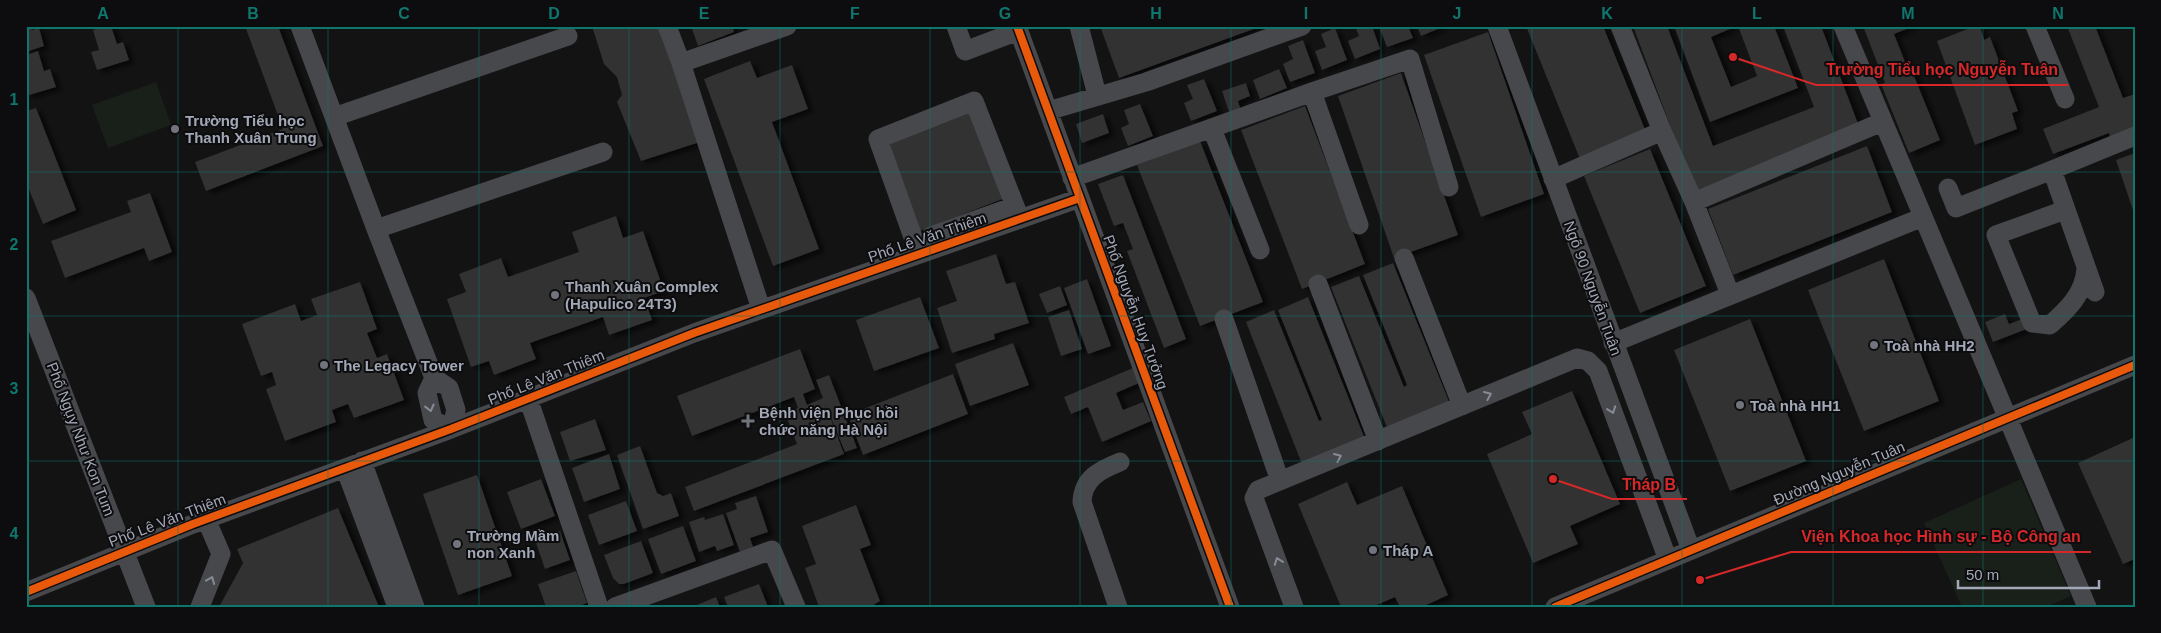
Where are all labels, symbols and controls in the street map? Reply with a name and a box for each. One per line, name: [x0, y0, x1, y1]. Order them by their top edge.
text: A: [97, 5, 109, 22]
text: B: [247, 5, 259, 22]
text: C: [398, 5, 410, 22]
text: D: [548, 5, 560, 22]
text: E: [699, 5, 710, 22]
text: F: [850, 5, 860, 22]
text: G: [999, 5, 1011, 22]
text: H: [1150, 5, 1162, 22]
text: I: [1304, 5, 1308, 22]
text: J: [1453, 5, 1461, 22]
text: K: [1601, 5, 1613, 22]
text: L: [1752, 5, 1762, 22]
text: M: [1901, 5, 1915, 22]
text: N: [2052, 5, 2064, 22]
callout: Trường Tiểu học Nguyễn Tuân: [1816, 54, 2068, 85]
text: Trường Tiểu học Nguyễn Tuân: [1826, 60, 2058, 78]
text: 1: [10, 91, 19, 108]
place label: Trường Tiểu học Thanh Xuân Trung: [185, 112, 317, 146]
marker: Trường Tiểu học Thanh Xuân Trung: [169, 123, 181, 135]
street label: Phố Lê Văn Thiêm: [866, 209, 988, 265]
street label: Ngõ 90 Nguyễn Tuân: [1561, 218, 1625, 358]
street label: Phố Nguyễn Huy Tưởng: [1100, 232, 1172, 392]
text: 2: [10, 236, 19, 253]
place label: Thanh Xuân Complex (Hapulico 24T3): [565, 278, 719, 312]
marker: Thanh Xuân Complex (Hapulico 24T3): [549, 289, 561, 301]
place label: Toà nhà HH2: [1884, 337, 1975, 354]
marker: Toà nhà HH2: [1868, 339, 1880, 351]
street label: Phố Lê Văn Thiêm: [485, 346, 607, 408]
place label: The Legacy Tower: [334, 357, 464, 374]
marker: The Legacy Tower: [318, 359, 330, 371]
street label: Phố Ngụy Như Kon Tum: [44, 360, 118, 518]
text: 3: [10, 380, 19, 397]
one-way arrow: [1483, 390, 1492, 401]
place label: Toà nhà HH1: [1750, 397, 1841, 414]
marker: Toà nhà HH1: [1734, 399, 1746, 411]
one-way arrow: [424, 403, 435, 412]
place label: Bệnh viện Phục hồi chức năng Hà Nội: [759, 404, 898, 438]
one-way arrow: [1606, 405, 1616, 414]
marker: Bệnh viện Phục hồi chức năng Hà Nội: [741, 414, 755, 428]
street label: Đường Nguyễn Tuân: [1771, 438, 1907, 508]
one-way arrow: [1333, 453, 1342, 464]
callout: Tháp B: [1612, 468, 1687, 499]
text: Tháp B: [1622, 476, 1676, 493]
street label: Phố Lê Văn Thiêm: [106, 490, 228, 550]
callout: Viện Khoa học Hình sự - Bộ Công an: [1791, 521, 2091, 552]
text: 4: [10, 525, 19, 542]
place label: Trường Mầm non Xanh: [467, 527, 559, 561]
text: Viện Khoa học Hình sự - Bộ Công an: [1801, 528, 2081, 545]
marker: Trường Mầm non Xanh: [451, 538, 463, 550]
place label: Tháp A: [1383, 542, 1433, 559]
marker: Tháp A: [1367, 544, 1379, 556]
one-way arrow: [1274, 557, 1284, 566]
scale bar: [1958, 558, 2100, 590]
text: 50 m: [1966, 566, 1999, 583]
one-way arrow: [204, 576, 215, 585]

